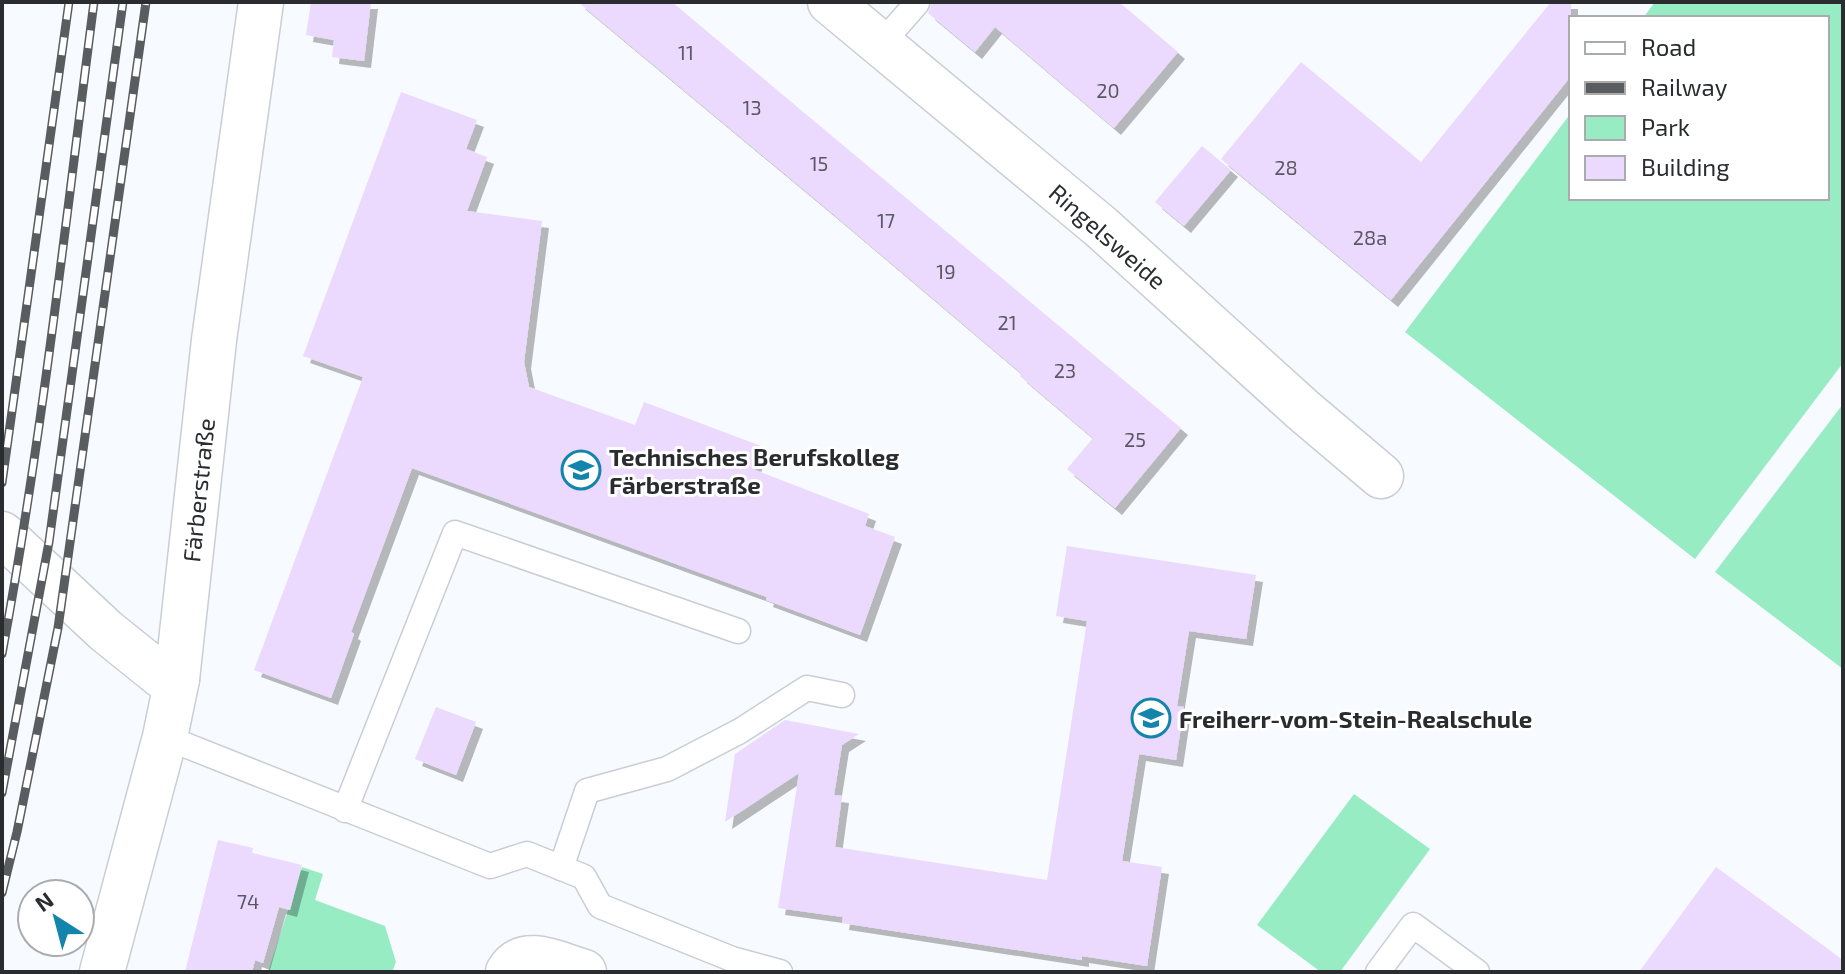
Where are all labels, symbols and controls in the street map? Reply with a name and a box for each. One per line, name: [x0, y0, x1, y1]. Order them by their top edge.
legend: [1569, 16, 1829, 200]
text: Road: [1641, 32, 1696, 61]
house number: 11: [678, 40, 694, 64]
text: Railway: [1641, 72, 1728, 101]
house number: 20: [1096, 78, 1120, 102]
house number: 13: [742, 95, 762, 119]
text: Park: [1641, 112, 1690, 141]
house number: 15: [810, 151, 828, 175]
text: Building: [1641, 152, 1730, 181]
house number: 28: [1274, 155, 1298, 179]
street label: Ringelsweide: [1044, 177, 1172, 295]
house number: 17: [877, 208, 895, 232]
house number: 28a: [1353, 225, 1387, 249]
house number: 19: [936, 259, 956, 283]
house number: 21: [997, 310, 1017, 334]
house number: 23: [1054, 358, 1076, 382]
street label: Färberstraße: [176, 417, 220, 563]
house number: 25: [1124, 427, 1146, 451]
place label: Technisches Berufskolleg Färberstraße: [609, 442, 899, 499]
school or university icon: Technisches Berufskolleg Färberstraße: [560, 449, 602, 491]
school or university icon: Freiherr-vom-Stein-Realschule: [1130, 697, 1172, 739]
place label: Freiherr-vom-Stein-Realschule: [1179, 704, 1532, 733]
north arrow: [16, 878, 96, 958]
text: N: [30, 886, 58, 916]
house number: 74: [237, 889, 259, 913]

